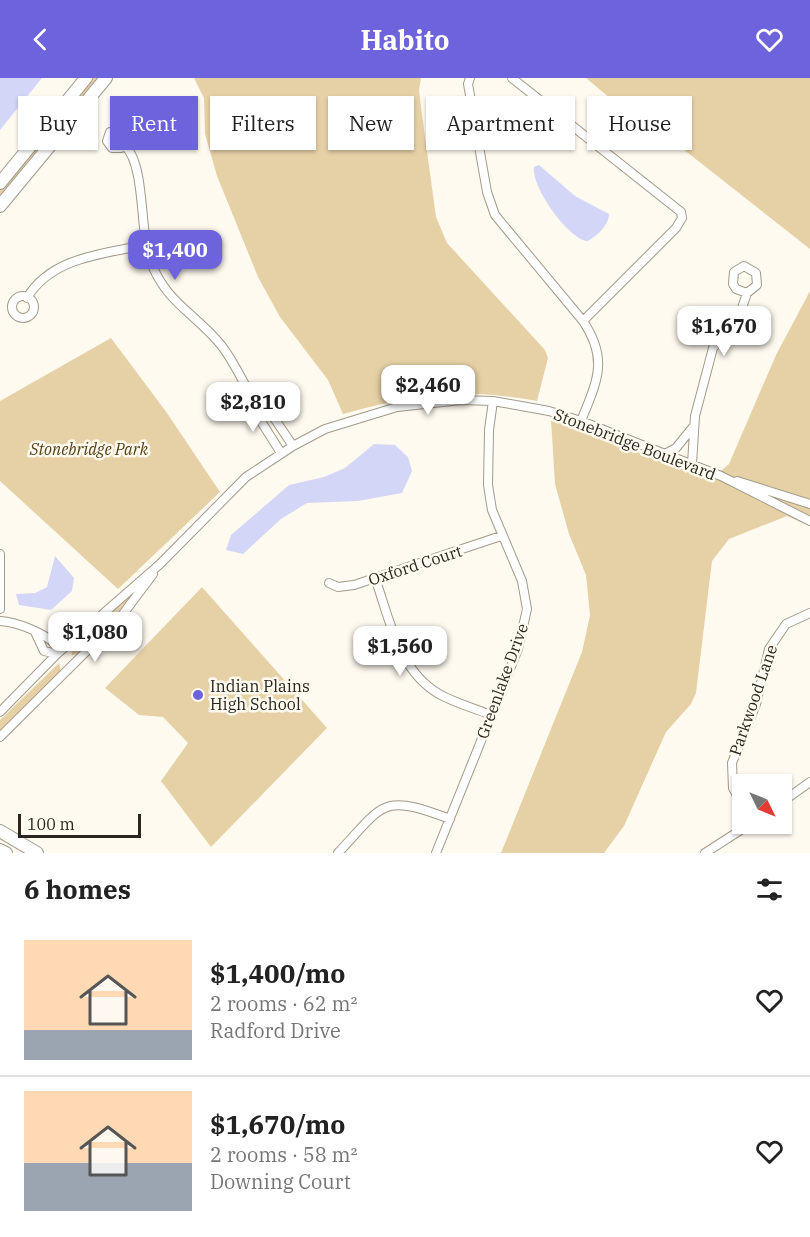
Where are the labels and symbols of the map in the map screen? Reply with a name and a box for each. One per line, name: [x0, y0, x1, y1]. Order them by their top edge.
pin: $1,400: [126, 230, 224, 281]
pin: $1,670: [675, 306, 773, 357]
pin: $2,460: [379, 365, 477, 416]
pin: $2,810: [204, 382, 302, 433]
street label: Stonebridge Boulevard: [551, 404, 719, 484]
park label: Stonebridge Park: [29, 439, 149, 459]
street label: Oxford Court: [366, 540, 465, 590]
pin: $1,080: [46, 612, 144, 663]
street label: Greenlake Drive: [472, 621, 532, 741]
pin: $1,560: [351, 626, 449, 677]
street label: Parkwood Lane: [725, 642, 781, 758]
place label: Indian Plains High School: [210, 676, 310, 714]
marker: Indian Plains High School: [191, 688, 205, 702]
north arrow: [732, 774, 792, 834]
scale bar: [18, 811, 141, 838]

